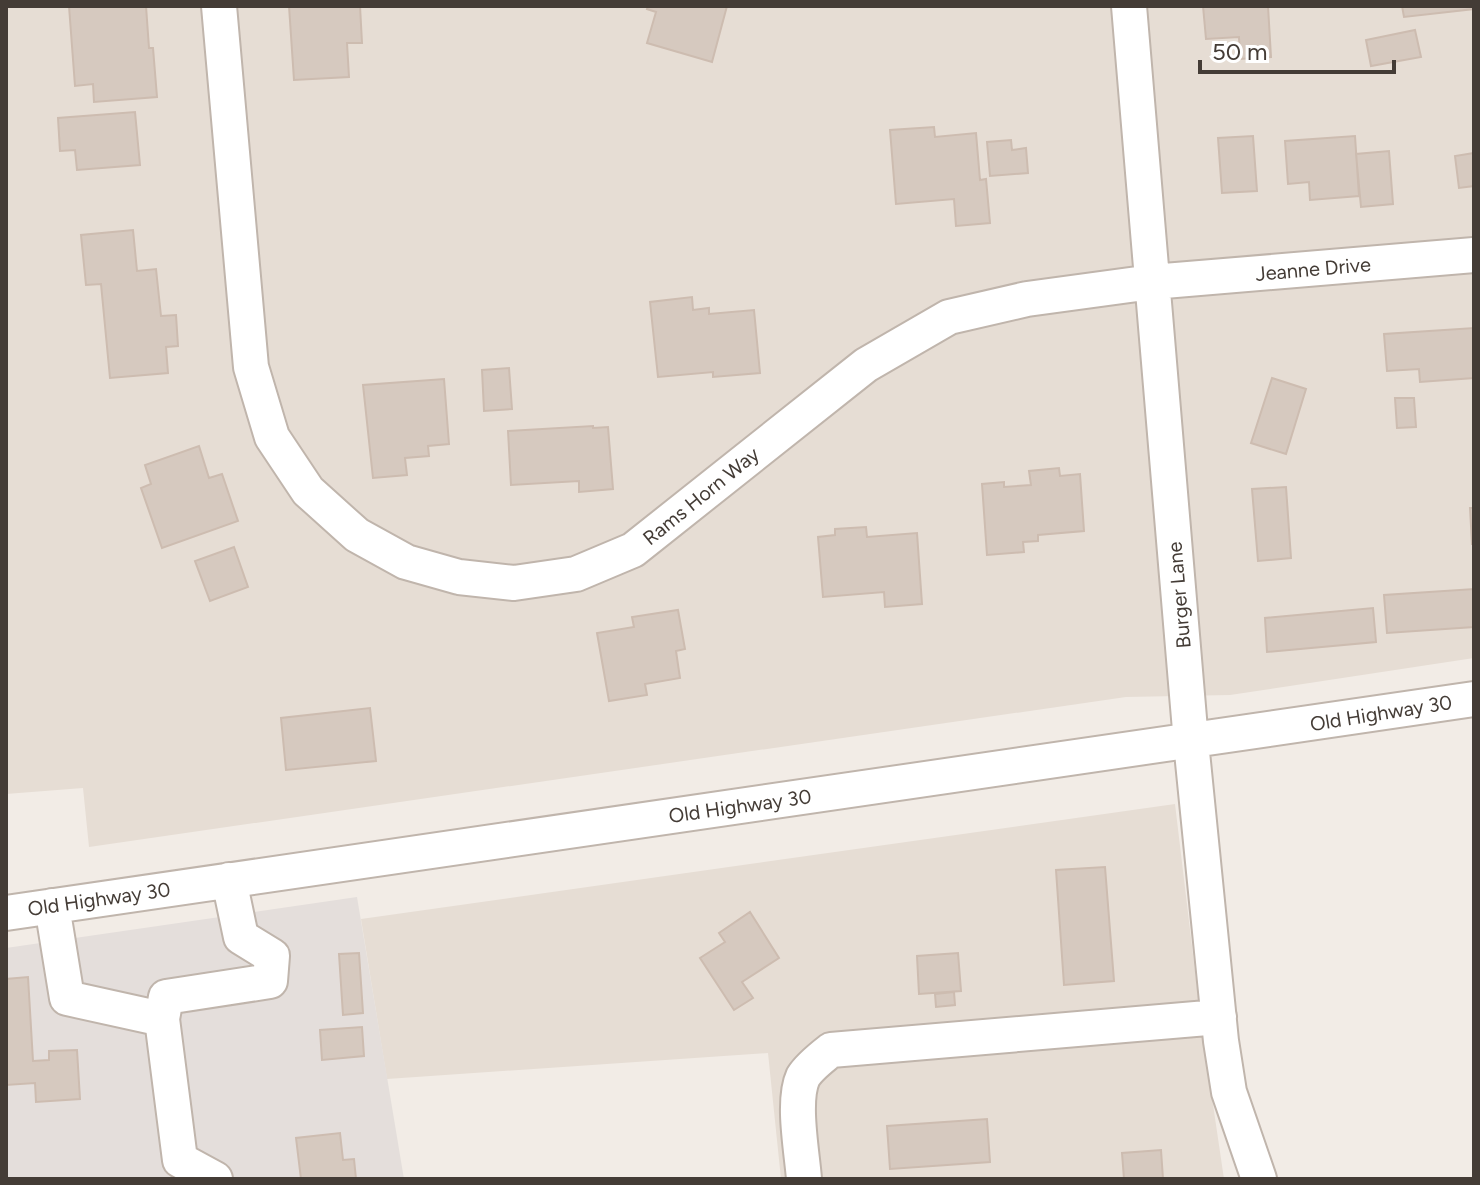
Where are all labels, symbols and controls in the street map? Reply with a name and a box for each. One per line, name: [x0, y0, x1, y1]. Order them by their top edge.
scale bar: [1200, 24, 1394, 74]
text: 50 m: [1212, 37, 1268, 66]
street label: Jeanne Drive: [1254, 252, 1372, 286]
street label: Rams Horn Way: [638, 442, 764, 550]
street label: Burger Lane: [1162, 540, 1196, 649]
street label: Old Highway 30: [1308, 690, 1454, 736]
street label: Old Highway 30: [667, 784, 813, 828]
street label: Old Highway 30: [26, 877, 172, 921]

